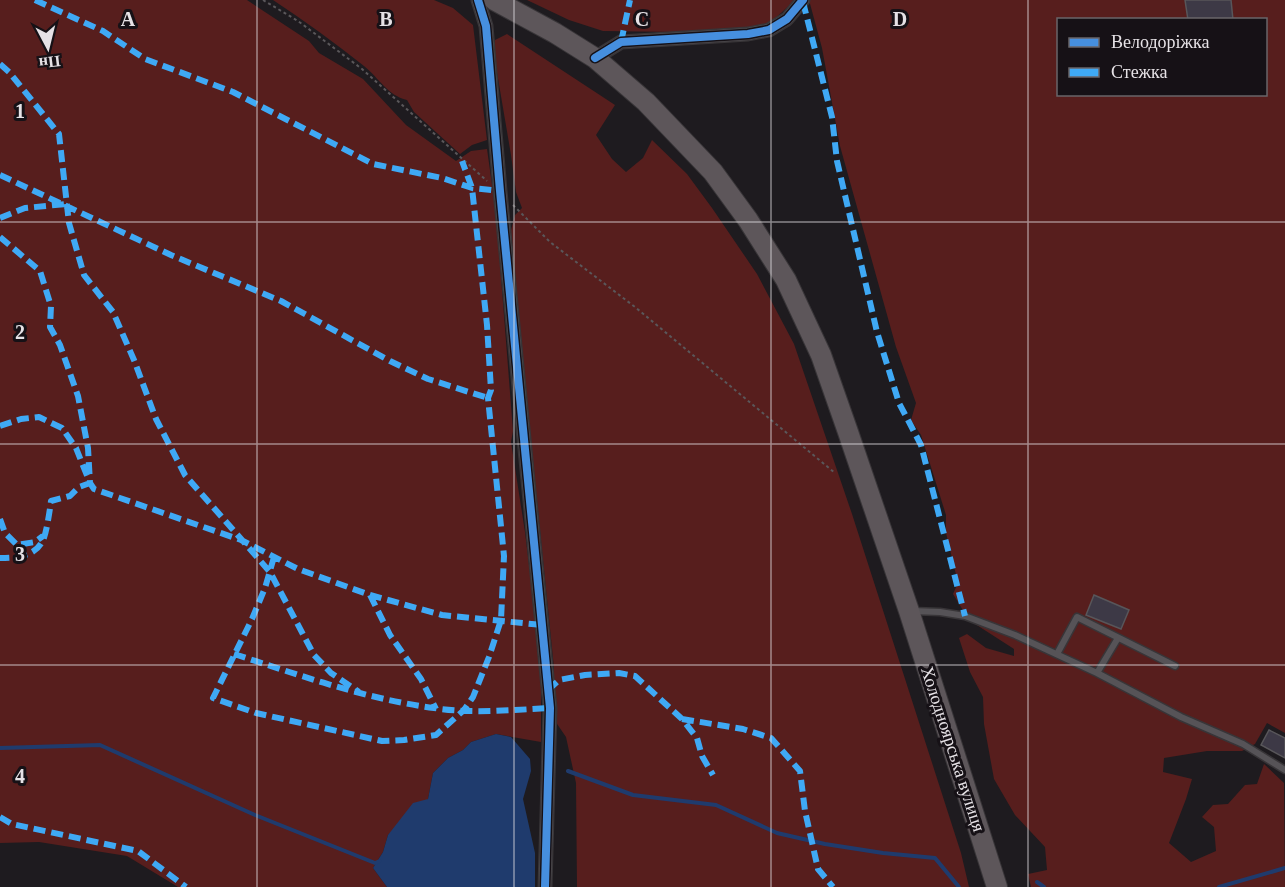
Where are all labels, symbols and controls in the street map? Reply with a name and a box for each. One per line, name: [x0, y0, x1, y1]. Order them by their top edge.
text: A: [121, 8, 136, 30]
text: B: [379, 8, 393, 30]
text: C: [635, 8, 649, 30]
text: D: [893, 8, 907, 30]
north arrow: [18, 18, 78, 78]
legend: [1057, 18, 1267, 96]
text: Велодоріжка: [1111, 32, 1210, 52]
text: Пн: [38, 53, 62, 72]
text: Стежка: [1111, 62, 1168, 82]
text: 1: [15, 100, 25, 122]
text: 2: [15, 321, 25, 343]
text: 3: [15, 543, 25, 565]
street label: Холодноярська вулиця: [917, 664, 989, 834]
text: 4: [15, 765, 25, 787]

